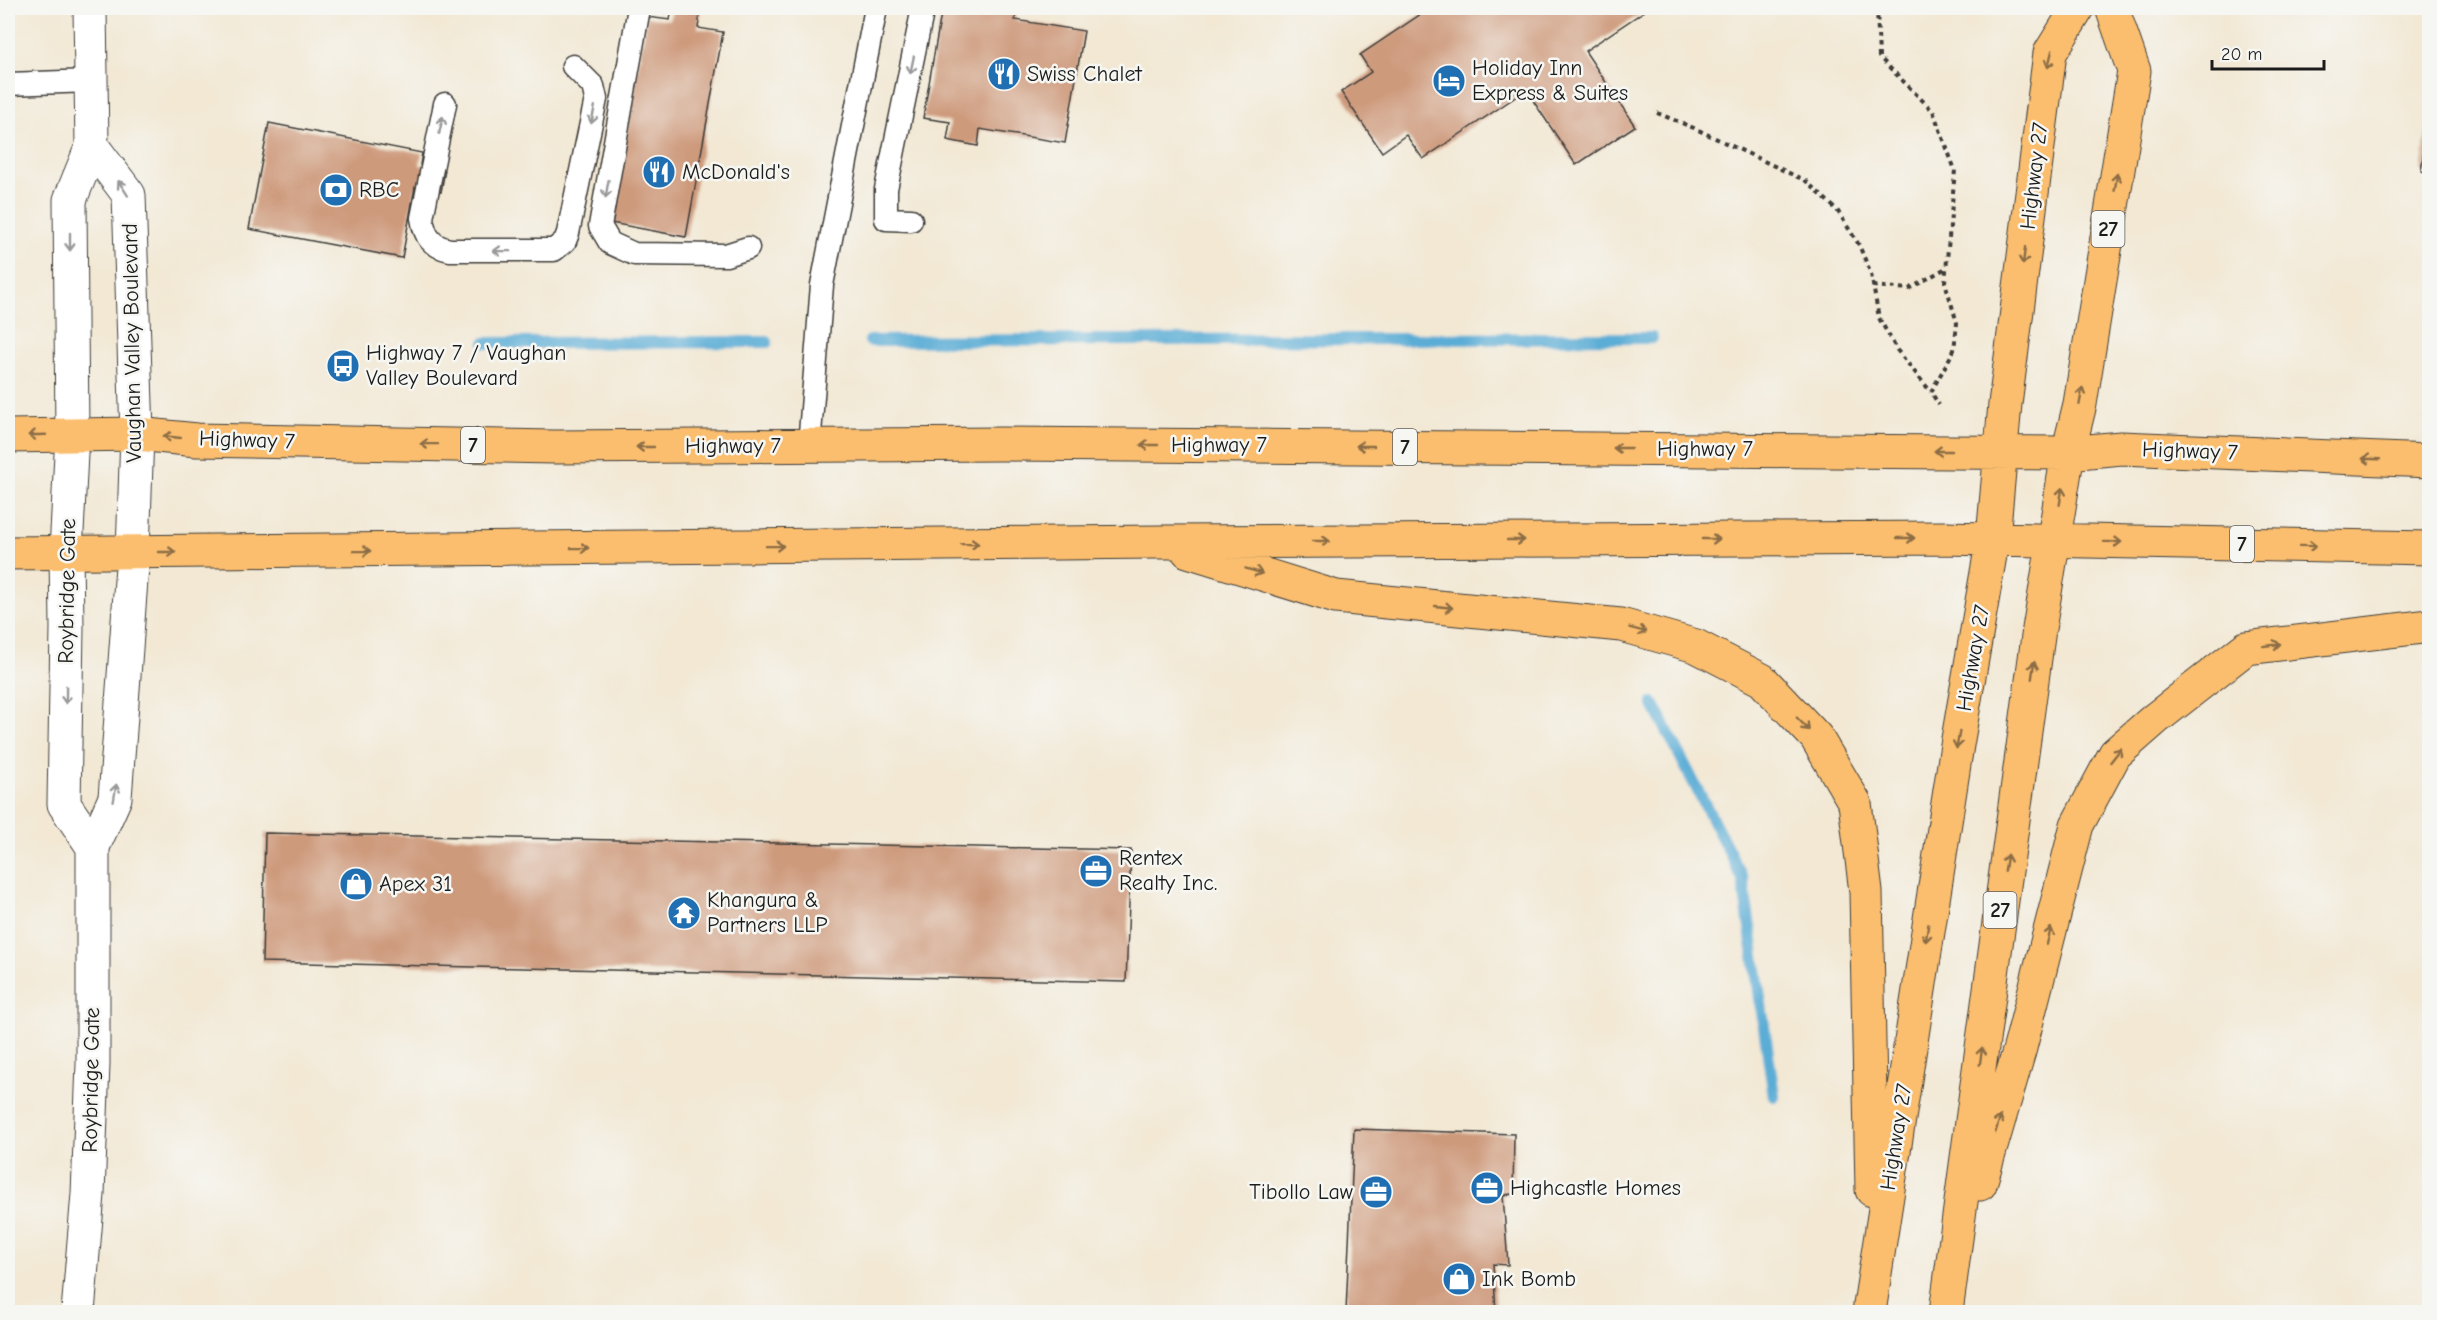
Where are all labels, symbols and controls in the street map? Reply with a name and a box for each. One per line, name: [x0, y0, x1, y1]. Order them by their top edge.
scale bar: [2212, 33, 2324, 71]
text: 20 m: [2221, 44, 2262, 65]
one-way arrow: [2044, 49, 2056, 68]
one-way arrow: [906, 55, 917, 74]
place label: Holiday Inn Express & Suites: [1472, 55, 1628, 106]
restaurant icon: Swiss Chalet: [986, 56, 1022, 92]
place label: Swiss Chalet: [1027, 61, 1142, 87]
hotel icon: Holiday Inn Express & Suites: [1431, 63, 1467, 99]
one-way arrow: [587, 105, 598, 124]
one-way arrow: [435, 115, 447, 134]
street label: Highway 27: [2015, 120, 2054, 231]
restaurant icon: McDonald's: [641, 154, 677, 190]
place label: McDonald's: [682, 159, 790, 185]
bank icon: RBC: [318, 172, 354, 208]
one-way arrow: [2111, 173, 2122, 193]
place label: RBC: [359, 177, 399, 203]
one-way arrow: [601, 179, 612, 198]
one-way arrow: [117, 181, 129, 197]
road number: 27: [2092, 211, 2124, 247]
street label: Vaughan Valley Boulevard: [117, 223, 147, 463]
one-way arrow: [64, 232, 76, 252]
one-way arrow: [493, 245, 513, 257]
one-way arrow: [2018, 246, 2029, 265]
place label: Highway 7 / Vaughan Valley Boulevard: [366, 340, 566, 391]
bus stop icon: Highway 7 / Vaughan Valley Boulevard: [325, 348, 361, 384]
one-way arrow: [2076, 386, 2087, 406]
street label: Highway 7: [199, 425, 296, 455]
road number: 7: [461, 427, 485, 463]
one-way arrow: [27, 429, 47, 441]
road number: 7: [1393, 429, 1417, 465]
one-way arrow: [162, 431, 182, 442]
street label: Highway 7: [1171, 432, 1268, 458]
street label: Highway 7: [685, 433, 782, 459]
street label: Highway 7: [1657, 436, 1754, 462]
street label: Highway 7: [2142, 436, 2239, 466]
one-way arrow: [420, 439, 440, 450]
one-way arrow: [1139, 439, 1159, 451]
one-way arrow: [1355, 440, 1375, 452]
one-way arrow: [636, 441, 656, 453]
one-way arrow: [1613, 442, 1633, 454]
one-way arrow: [1934, 445, 1954, 457]
one-way arrow: [2362, 453, 2382, 464]
one-way arrow: [2056, 486, 2067, 506]
street label: Roybridge Gate: [53, 518, 81, 664]
road number: 7: [2230, 526, 2254, 562]
one-way arrow: [1896, 532, 1916, 544]
one-way arrow: [1701, 533, 1721, 545]
one-way arrow: [1506, 534, 1526, 546]
one-way arrow: [1311, 535, 1331, 547]
one-way arrow: [2103, 536, 2123, 547]
one-way arrow: [960, 538, 980, 550]
one-way arrow: [765, 540, 785, 552]
one-way arrow: [2298, 540, 2318, 552]
one-way arrow: [570, 542, 590, 554]
one-way arrow: [351, 545, 371, 557]
one-way arrow: [156, 547, 176, 558]
one-way arrow: [1244, 566, 1263, 577]
one-way arrow: [1434, 602, 1454, 613]
street label: Highway 27: [1951, 602, 1995, 713]
one-way arrow: [1628, 624, 1647, 636]
one-way arrow: [2262, 639, 2281, 650]
one-way arrow: [2028, 661, 2039, 680]
one-way arrow: [60, 684, 72, 704]
one-way arrow: [1796, 716, 1810, 731]
one-way arrow: [1952, 730, 1963, 749]
one-way arrow: [2110, 747, 2123, 763]
one-way arrow: [109, 783, 120, 803]
place label: Rentex Realty Inc.: [1119, 845, 1217, 896]
office icon: Rentex Realty Inc.: [1078, 853, 1114, 889]
one-way arrow: [2001, 854, 2012, 873]
shop icon: Apex 31: [338, 866, 374, 902]
place label: Apex 31: [379, 871, 452, 897]
place label: Khangura & Partners LLP: [707, 887, 828, 938]
road number: 27: [1984, 892, 2016, 928]
temple icon: Khangura & Partners LLP: [666, 895, 702, 931]
one-way arrow: [1922, 922, 1933, 942]
one-way arrow: [2043, 927, 2055, 946]
street label: Roybridge Gate: [77, 1007, 105, 1153]
one-way arrow: [1975, 1047, 1986, 1067]
street label: Highway 27: [1875, 1081, 1917, 1192]
one-way arrow: [1993, 1115, 2004, 1134]
office icon: Highcastle Homes: [1469, 1170, 1505, 1206]
office icon: Tibollo Law: [1358, 1174, 1394, 1210]
place label: Highcastle Homes: [1510, 1175, 1681, 1201]
place label: Tibollo Law: [1249, 1179, 1353, 1205]
shop icon: Ink Bomb: [1441, 1261, 1477, 1297]
place label: Ink Bomb: [1482, 1266, 1576, 1292]

